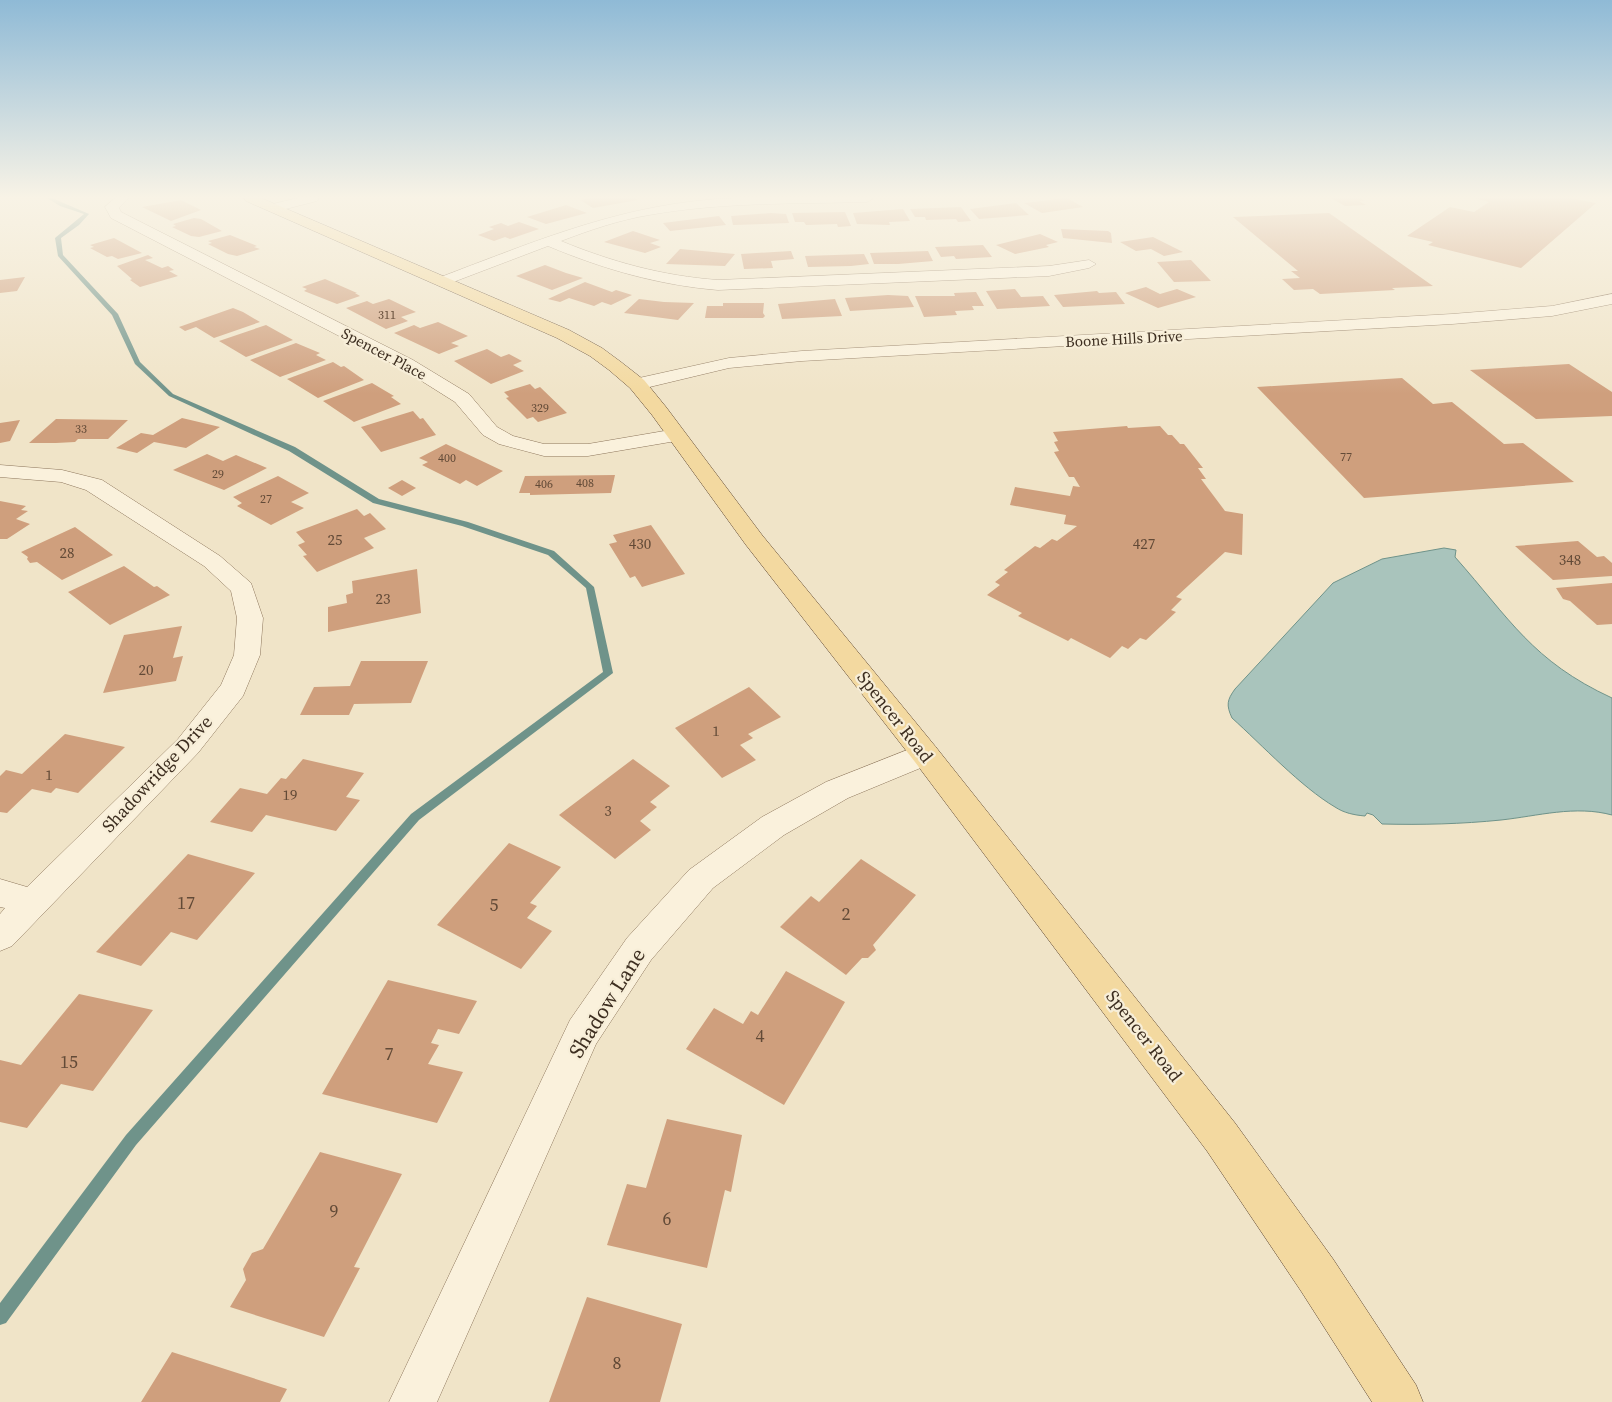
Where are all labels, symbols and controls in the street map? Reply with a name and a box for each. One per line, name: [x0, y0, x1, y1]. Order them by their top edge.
house number: 311: [378, 307, 396, 323]
street label: Spencer Place: [338, 322, 431, 385]
street label: Boone Hills Drive: [1065, 325, 1184, 352]
house number: 329: [531, 400, 549, 416]
house number: 33: [75, 421, 87, 437]
house number: 77: [1340, 449, 1352, 465]
house number: 400: [438, 450, 456, 466]
house number: 29: [212, 466, 224, 482]
house number: 408: [576, 475, 594, 491]
house number: 406: [535, 476, 553, 492]
house number: 27: [260, 491, 272, 507]
house number: 25: [327, 529, 343, 550]
house number: 430: [629, 533, 651, 554]
house number: 427: [1133, 533, 1155, 554]
house number: 28: [59, 542, 75, 563]
house number: 348: [1559, 549, 1581, 570]
house number: 23: [375, 588, 391, 609]
house number: 20: [138, 659, 154, 680]
street label: Spencer Road: [852, 666, 939, 768]
street label: Shadowridge Drive: [96, 710, 218, 838]
house number: 1: [712, 720, 720, 741]
house number: 1: [45, 764, 53, 785]
house number: 19: [282, 784, 298, 805]
house number: 3: [604, 800, 612, 821]
house number: 17: [177, 890, 195, 915]
house number: 5: [490, 892, 499, 917]
house number: 2: [842, 901, 851, 926]
street label: Shadow Lane: [561, 942, 652, 1063]
street label: Spencer Road: [1101, 985, 1188, 1087]
house number: 4: [756, 1023, 765, 1048]
house number: 7: [385, 1041, 394, 1066]
house number: 15: [60, 1049, 78, 1074]
house number: 9: [330, 1198, 339, 1223]
house number: 6: [663, 1206, 672, 1231]
house number: 8: [613, 1350, 622, 1375]

